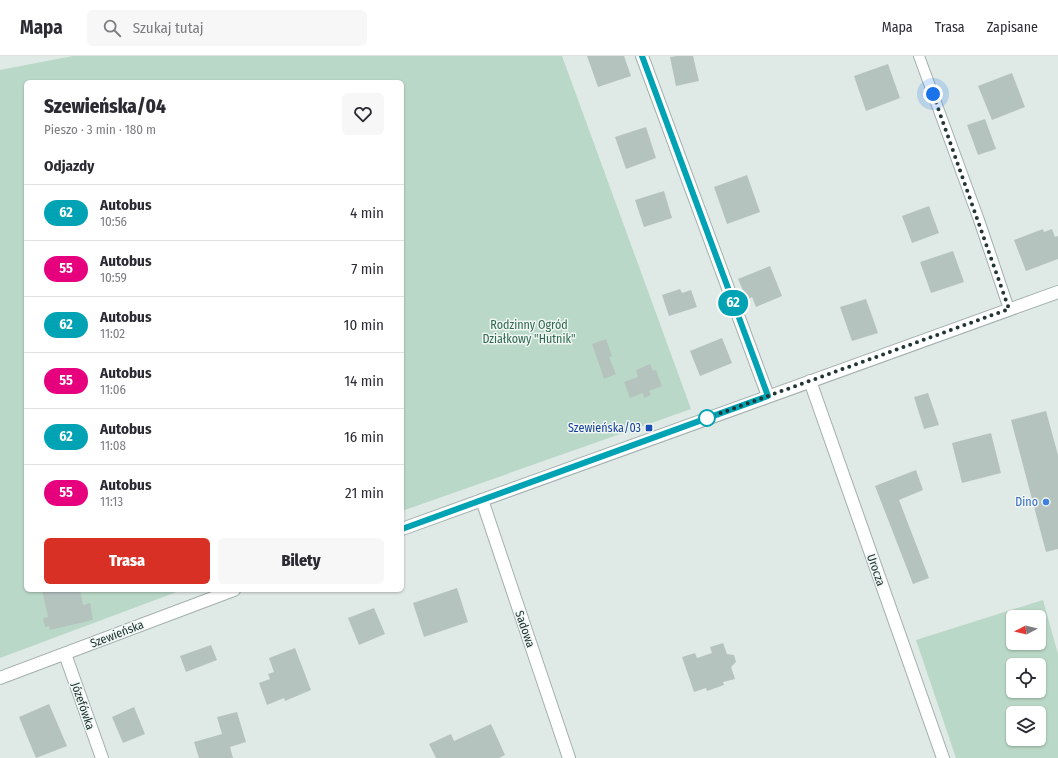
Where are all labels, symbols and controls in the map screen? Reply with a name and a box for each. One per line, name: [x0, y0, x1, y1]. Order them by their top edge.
search box: [87, 10, 367, 46]
text: Mapa: [20, 16, 63, 39]
icon: search: [101, 17, 123, 39]
text: Szukaj tutaj: [133, 19, 203, 37]
text: Mapa: [882, 19, 913, 36]
text: Trasa: [935, 19, 965, 36]
text: Zapisane: [987, 19, 1038, 36]
your location: [923, 84, 943, 104]
button: heart: [342, 93, 384, 135]
text: Szewieńska/04: [44, 95, 166, 118]
text: Pieszo · 3 min · 180 m: [44, 122, 156, 137]
text: Odjazdy: [44, 157, 94, 175]
text: Autobus: [100, 196, 151, 214]
text: 62: [59, 204, 73, 221]
text: 4 min: [350, 204, 384, 222]
text: 10:56: [100, 214, 127, 229]
text: Autobus: [100, 252, 151, 270]
text: 55: [59, 260, 73, 277]
text: 7 min: [351, 260, 384, 278]
text: 10:59: [100, 270, 127, 285]
line badge: 62: [715, 290, 751, 316]
text: 62: [726, 294, 740, 311]
text: Autobus: [100, 308, 151, 326]
text: 62: [59, 316, 73, 333]
text: 10 min: [344, 316, 384, 334]
park label: Rodzinny Ogród Działkowy "Hutnik": [482, 318, 576, 346]
text: 11:02: [100, 326, 125, 341]
text: Autobus: [100, 364, 151, 382]
text: 55: [59, 372, 73, 389]
text: 14 min: [344, 372, 384, 390]
text: 11:06: [100, 382, 126, 397]
unlabelled marker: [698, 409, 716, 427]
text: Autobus: [100, 420, 151, 438]
place label: Szewieńska/03: [568, 421, 641, 435]
marker: Szewieńska/03: [644, 423, 654, 433]
text: 62: [59, 428, 73, 445]
text: 16 min: [344, 428, 384, 446]
text: 11:08: [100, 438, 126, 453]
text: Autobus: [100, 476, 151, 494]
text: 55: [59, 484, 73, 501]
text: 21 min: [345, 484, 384, 502]
text: 11:13: [100, 494, 123, 509]
place label: Dino: [1015, 495, 1038, 509]
marker: Dino: [1041, 497, 1051, 507]
button: Trasa: [44, 538, 210, 584]
button: Bilety: [218, 538, 384, 584]
street label: Urocza: [864, 552, 888, 588]
street label: Sadowa: [512, 609, 538, 649]
north arrow: [1006, 610, 1046, 650]
map controls: [1006, 610, 1046, 746]
street label: Szewieńska: [88, 617, 146, 651]
button: locate: [1006, 658, 1046, 698]
street label: Józefówka: [68, 681, 98, 732]
button: layers: [1006, 706, 1046, 746]

